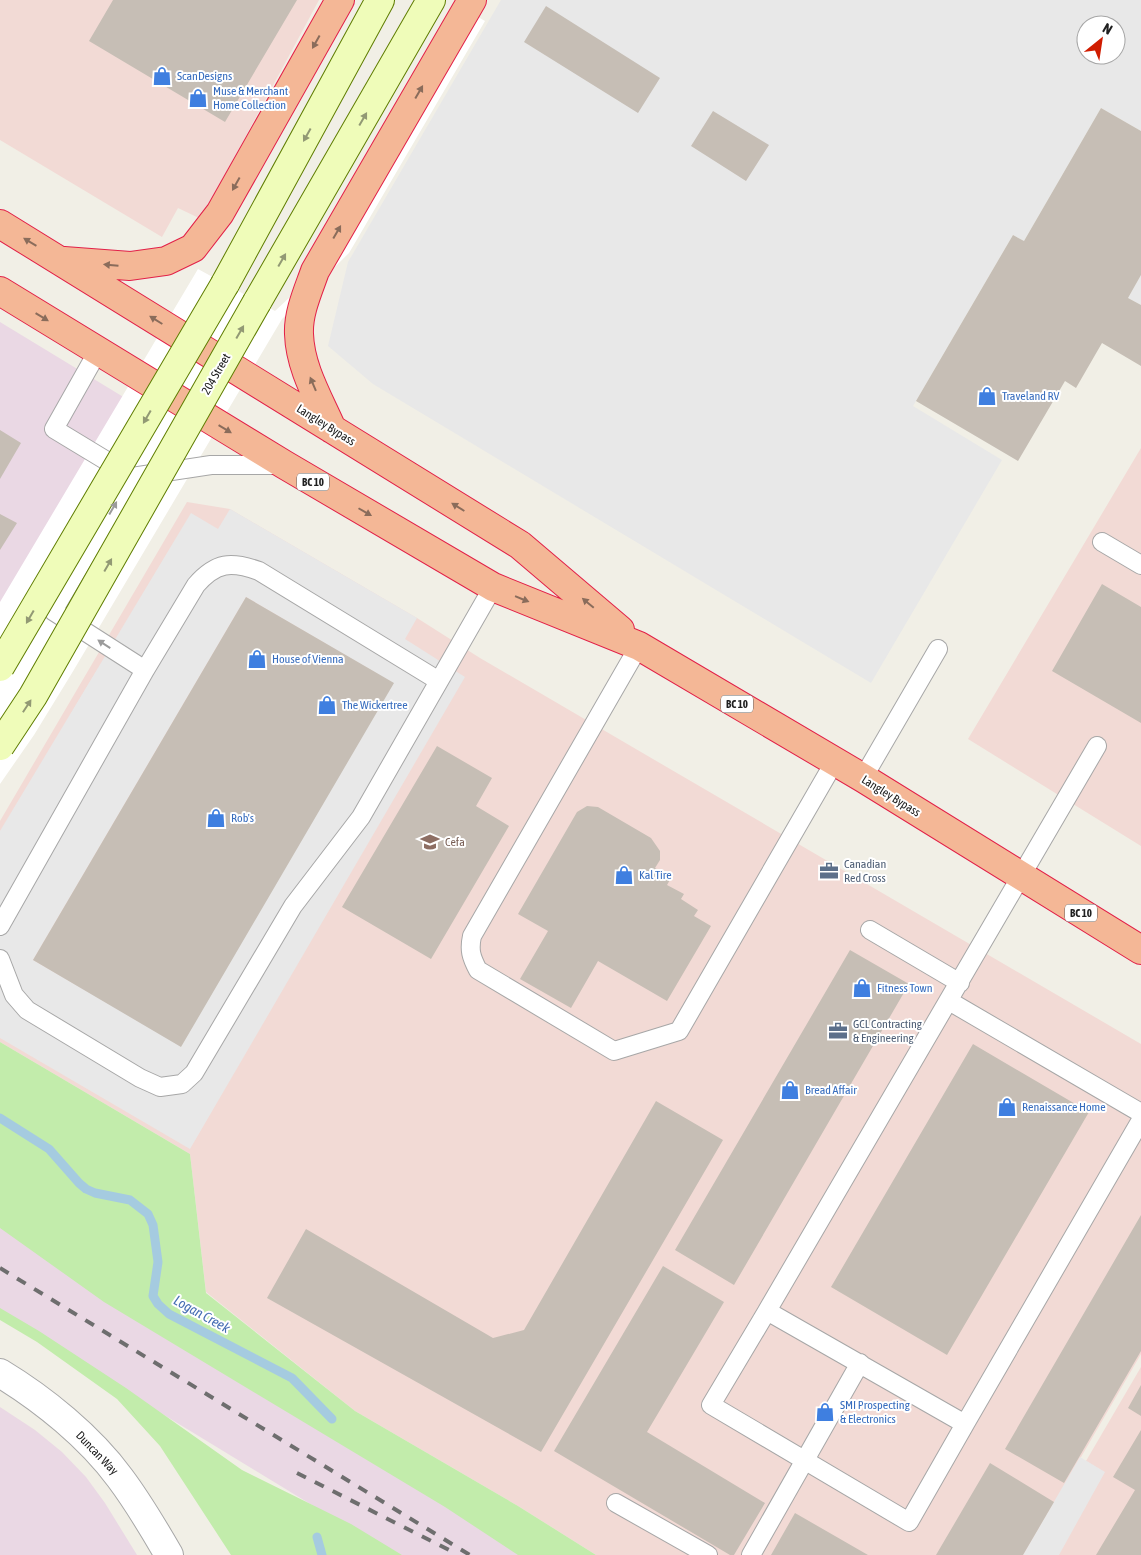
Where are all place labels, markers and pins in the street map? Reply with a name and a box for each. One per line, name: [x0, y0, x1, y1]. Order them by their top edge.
shop icon: ScanDesigns: [151, 65, 173, 87]
place label: ScanDesigns: [177, 69, 232, 83]
place label: Muse & Merchant Home Collection: [213, 84, 289, 112]
shop icon: Muse & Merchant Home Collection: [187, 87, 209, 109]
shop icon: Traveland RV: [976, 385, 998, 407]
place label: Traveland RV: [1002, 389, 1059, 403]
shop icon: House of Vienna: [246, 648, 268, 670]
place label: House of Vienna: [272, 652, 344, 666]
shop icon: The Wickertree: [316, 694, 338, 716]
place label: The Wickertree: [342, 698, 408, 712]
shop icon: Rob's: [205, 807, 227, 829]
place label: Rob's: [231, 811, 254, 825]
school or university icon: Cefa: [419, 831, 441, 853]
place label: Cefa: [445, 835, 465, 849]
place label: Canadian Red Cross: [844, 857, 886, 885]
office icon: Canadian Red Cross: [818, 860, 840, 882]
shop icon: Kal Tire: [613, 864, 635, 886]
place label: Kal Tire: [639, 868, 672, 882]
shop icon: Fitness Town: [851, 977, 873, 999]
place label: Fitness Town: [877, 981, 933, 995]
place label: GCL Contracting & Engineering: [853, 1017, 923, 1045]
office icon: GCL Contracting & Engineering: [827, 1020, 849, 1042]
shop icon: Bread Affair: [779, 1079, 801, 1101]
place label: Bread Affair: [805, 1083, 857, 1097]
shop icon: Renaissance Home: [996, 1096, 1018, 1118]
place label: Renaissance Home: [1022, 1100, 1106, 1114]
place label: SMI Prospecting & Electronics: [840, 1398, 911, 1426]
shop icon: SMI Prospecting & Electronics: [814, 1401, 836, 1423]

